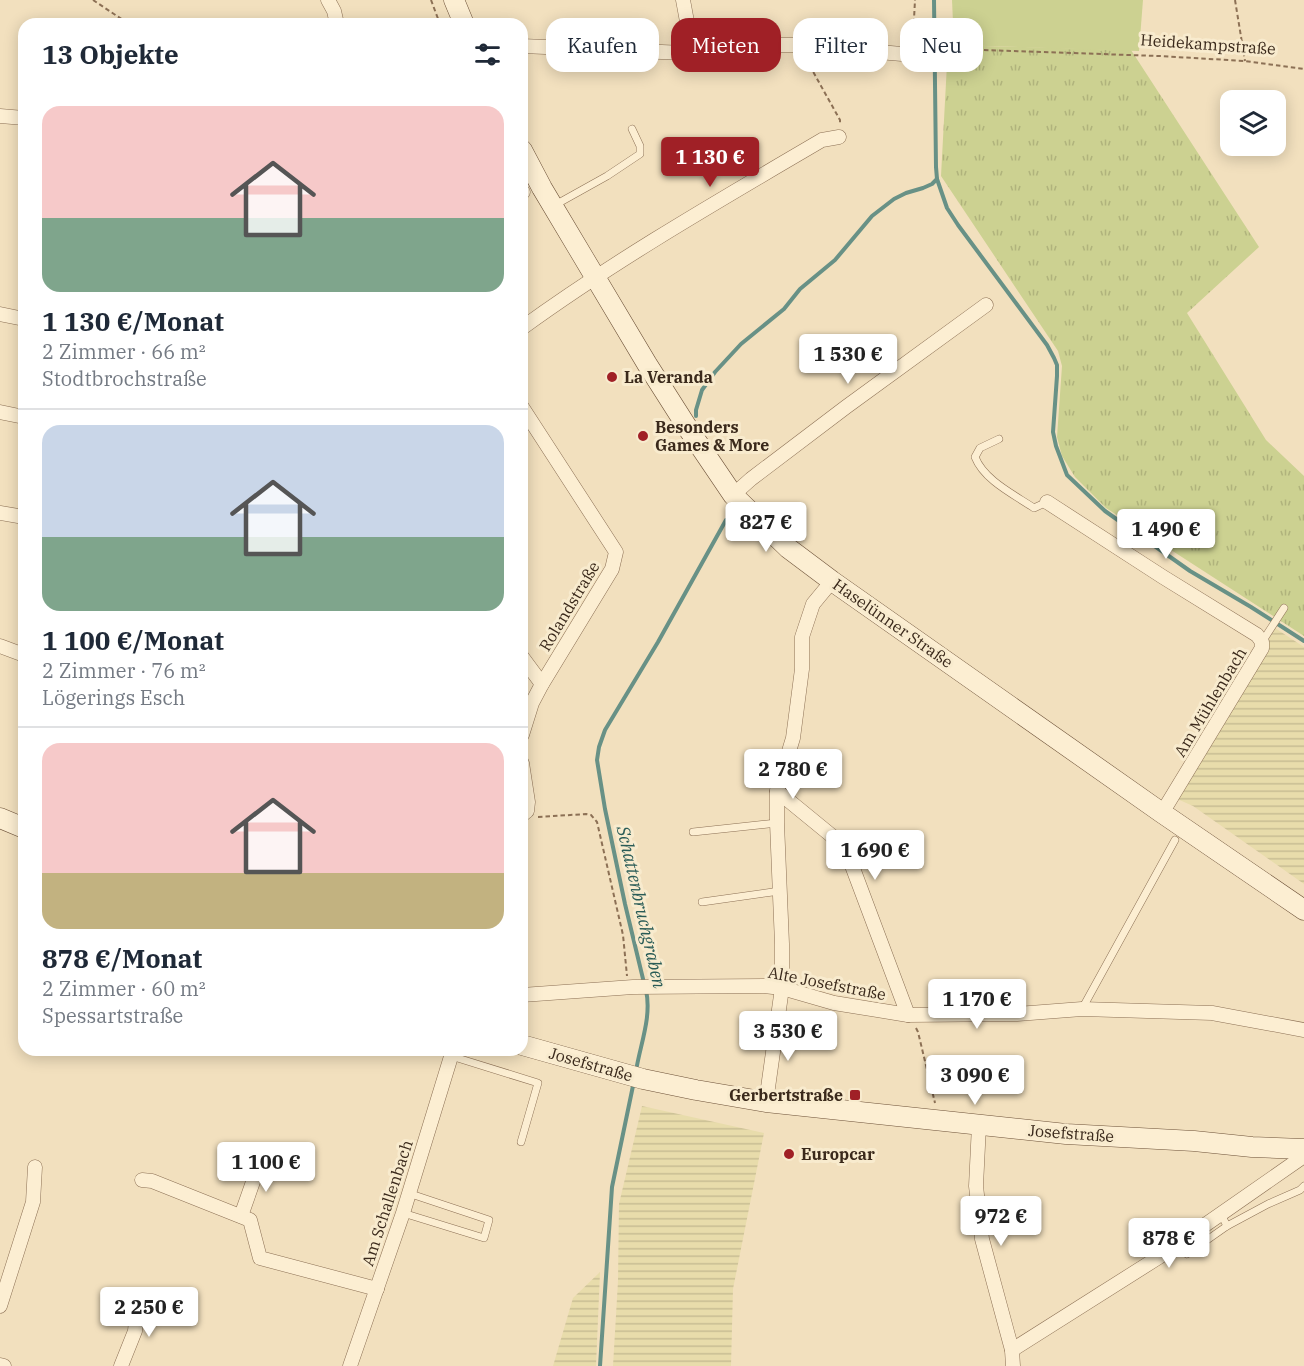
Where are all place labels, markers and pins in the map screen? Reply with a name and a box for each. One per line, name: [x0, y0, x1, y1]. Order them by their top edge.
pin: 1 130 €: [655, 137, 765, 188]
pin: 1 530 €: [793, 334, 903, 385]
place label: La Veranda: [624, 367, 713, 387]
marker: La Veranda: [605, 370, 619, 384]
place label: Besonders Games & More: [655, 417, 769, 455]
marker: Besonders Games & More: [636, 429, 650, 443]
pin: 827 €: [724, 502, 808, 553]
pin: 1 490 €: [1111, 509, 1221, 560]
pin: 2 780 €: [738, 749, 848, 800]
pin: 1 690 €: [820, 830, 930, 881]
pin: 1 170 €: [922, 979, 1032, 1030]
pin: 3 530 €: [733, 1011, 843, 1062]
pin: 3 090 €: [920, 1055, 1030, 1106]
place label: Gerbertstraße: [729, 1085, 843, 1105]
marker: Gerbertstraße: [848, 1088, 862, 1102]
pin: 1 100 €: [211, 1142, 321, 1193]
place label: Europcar: [801, 1144, 875, 1164]
marker: Europcar: [782, 1147, 796, 1161]
pin: 972 €: [959, 1196, 1043, 1247]
pin: 878 €: [1127, 1218, 1211, 1269]
pin: 2 250 €: [94, 1287, 204, 1338]

